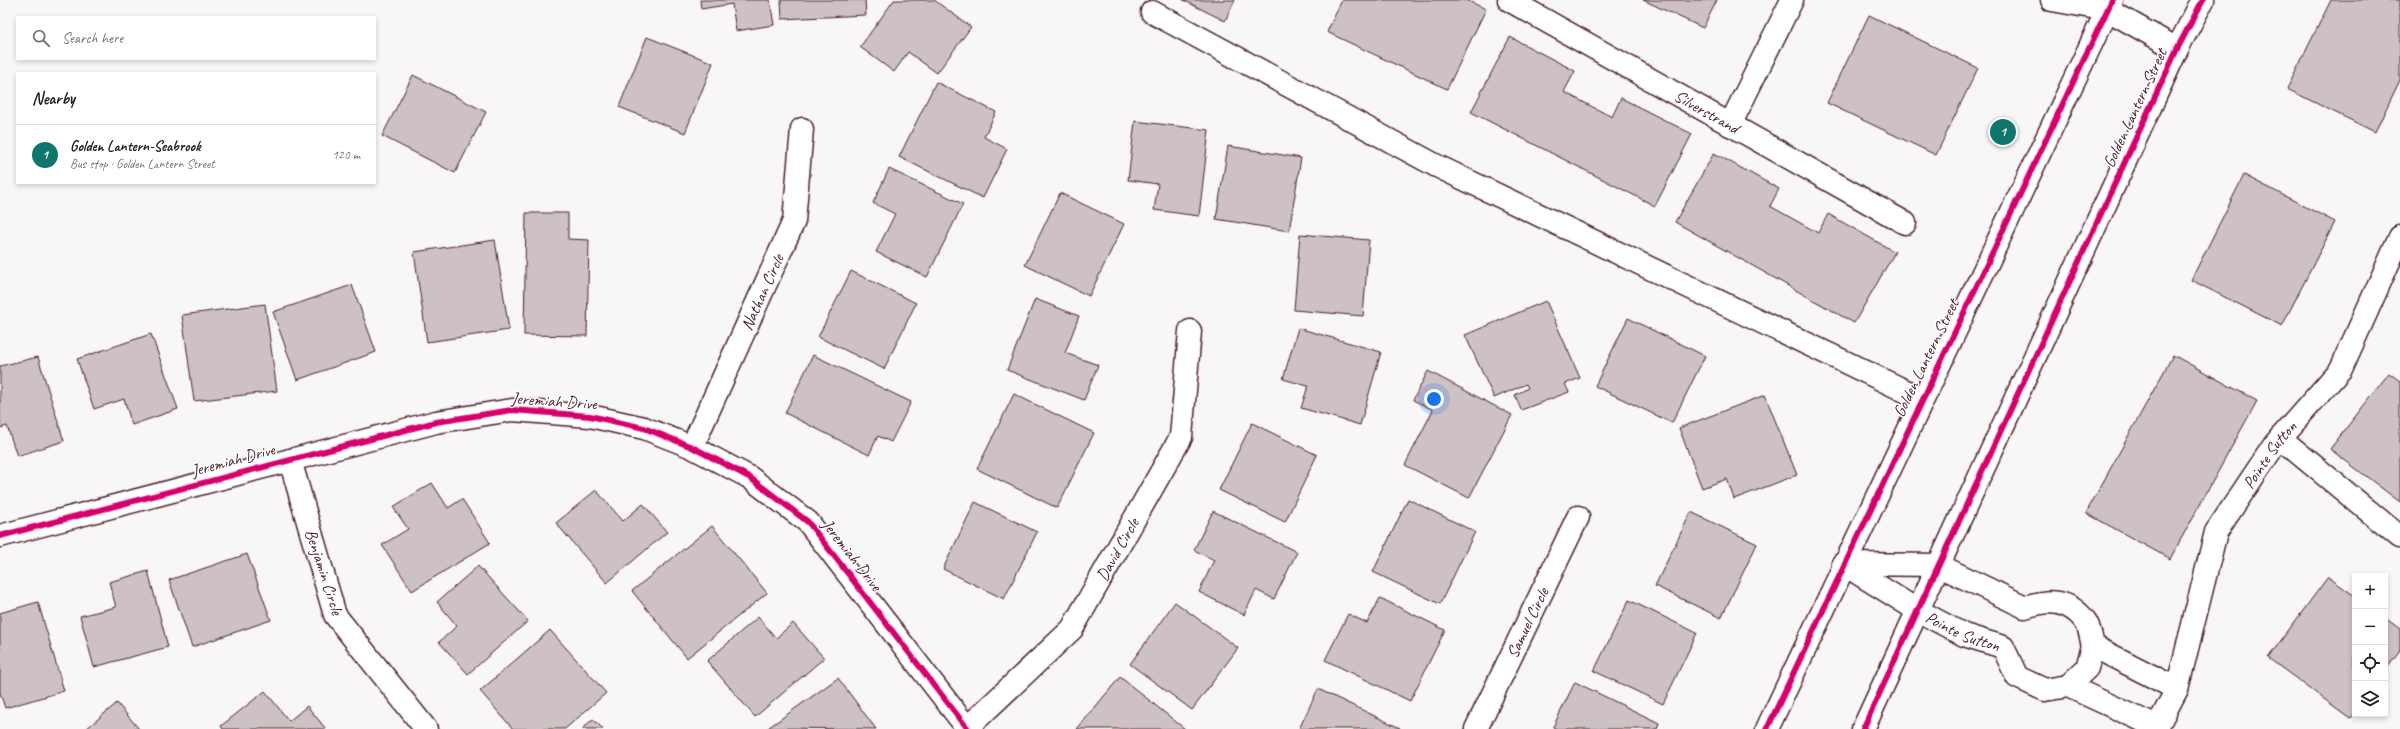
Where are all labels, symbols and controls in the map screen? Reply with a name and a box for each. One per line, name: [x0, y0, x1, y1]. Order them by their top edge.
search box: [16, 16, 376, 60]
icon: search: [30, 27, 52, 49]
text: Search here: [62, 29, 123, 48]
street label: Golden Lantern Street: [2098, 43, 2173, 171]
street label: Silverstrand: [1671, 85, 1746, 140]
text: Nearby: [32, 88, 75, 109]
pin: 1: [1990, 117, 2016, 147]
text: Golden Lantern-Seabrook: [70, 137, 201, 156]
text: 1: [42, 147, 48, 163]
text: 120 m: [332, 147, 360, 163]
text: Bus stop · Golden Lantern Street: [70, 156, 215, 172]
street label: Nathan Circle: [736, 249, 789, 333]
street label: Golden Lantern Street: [1888, 293, 1965, 420]
street label: Jeremiah Drive: [510, 387, 599, 415]
your location: [1424, 389, 1444, 409]
street label: Pointe Sutton: [2238, 416, 2301, 492]
street label: Jeremiah Drive: [188, 438, 278, 481]
street label: David Circle: [1091, 513, 1144, 584]
street label: Jeremiah Drive: [817, 514, 887, 596]
street label: Benjamin Circle: [300, 527, 348, 619]
map controls: [2352, 573, 2388, 717]
button: +: [2352, 573, 2388, 609]
street label: Samuel Circle: [1501, 583, 1554, 661]
street label: Pointe Sutton: [1922, 606, 2003, 656]
button: −: [2352, 609, 2388, 645]
button: locate: [2352, 645, 2388, 681]
button: layers: [2352, 681, 2388, 717]

